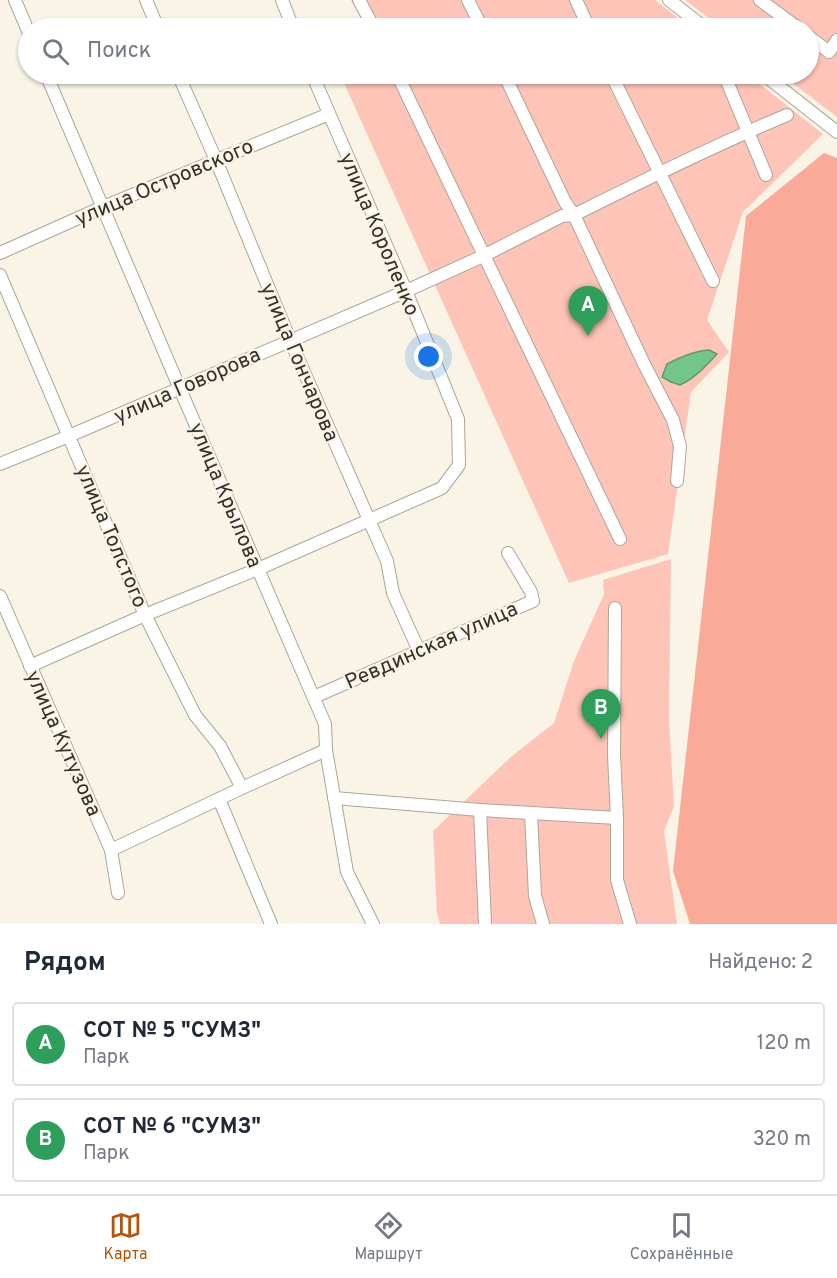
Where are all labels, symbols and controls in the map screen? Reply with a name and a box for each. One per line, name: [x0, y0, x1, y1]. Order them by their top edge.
search box: [18, 18, 819, 84]
icon: search: [39, 35, 72, 68]
text: Поиск: [87, 38, 151, 65]
street label: улица Островского: [71, 134, 258, 233]
street label: улица Короленко: [332, 149, 425, 320]
street label: улица Гончарова: [253, 279, 344, 446]
pin: A: [568, 286, 608, 336]
street label: улица Говорова: [110, 342, 265, 431]
your location: [414, 342, 443, 371]
street label: улица Крылова: [182, 419, 267, 572]
street label: улица Толстого: [68, 461, 153, 612]
street label: Ревдинская улица: [341, 596, 522, 697]
street label: улица Кутузова: [18, 666, 107, 821]
pin: B: [582, 690, 620, 739]
text: Рядом: [24, 947, 106, 980]
text: Найдено: 2: [708, 950, 813, 976]
text: СОТ № 5 "СУМЗ": [83, 1018, 261, 1045]
text: A: [38, 1031, 53, 1057]
text: 120 m: [757, 1031, 811, 1057]
text: Парк: [83, 1045, 130, 1071]
text: СОТ № 6 "СУМЗ": [83, 1114, 261, 1141]
text: B: [39, 1127, 52, 1153]
text: 320 m: [753, 1127, 811, 1153]
text: Парк: [83, 1141, 130, 1167]
tab: Карта: [104, 1209, 147, 1265]
tab: Маршрут: [354, 1209, 423, 1265]
tab: Сохранённые: [630, 1209, 733, 1265]

